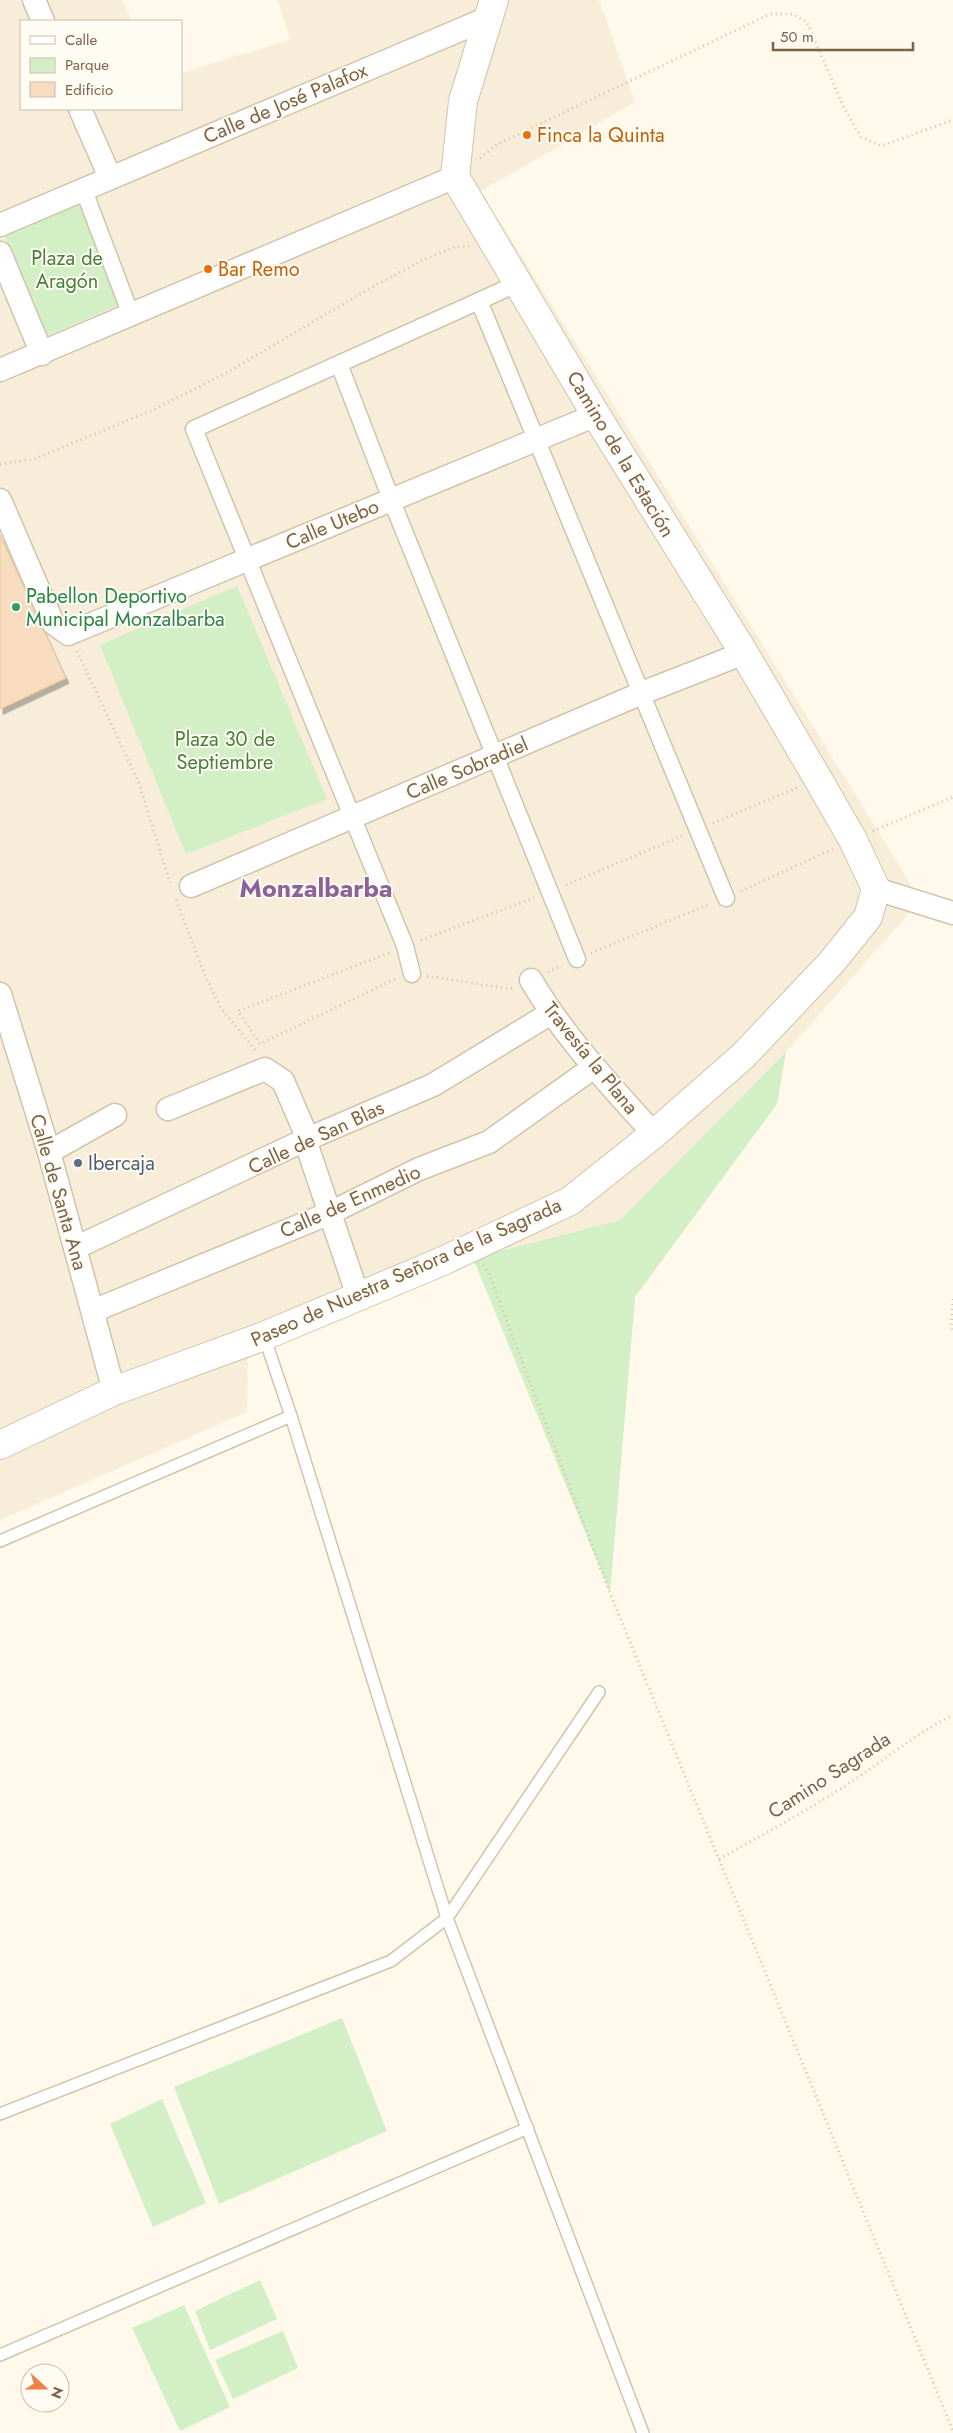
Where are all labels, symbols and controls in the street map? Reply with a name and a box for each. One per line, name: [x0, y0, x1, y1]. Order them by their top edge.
legend: [20, 20, 182, 110]
scale bar: [773, 20, 913, 52]
text: 50 m: [780, 26, 814, 48]
text: Calle: [65, 29, 97, 51]
text: Parque: [65, 54, 109, 76]
street label: Calle de José Palafox: [199, 56, 372, 151]
text: Edificio: [65, 79, 113, 101]
place label: Finca la Quinta: [537, 121, 665, 150]
marker: Finca la Quinta: [521, 129, 533, 141]
park label: Plaza de Aragón: [31, 244, 103, 296]
place label: Bar Remo: [218, 255, 300, 284]
marker: Bar Remo: [202, 263, 214, 275]
street label: Camino de la Estación: [559, 366, 682, 543]
street label: Calle Utebo: [281, 492, 383, 557]
place label: Pabellon Deportivo Municipal Monzalbarba: [26, 582, 225, 634]
marker: Pabellon Deportivo Municipal Monzalbarba: [10, 601, 22, 613]
park label: Plaza 30 de Septiembre: [175, 725, 275, 777]
street label: Calle Sobradiel: [402, 730, 533, 807]
district label: Monzalbarba: [240, 870, 392, 906]
street label: Travesía la Plana: [536, 996, 645, 1121]
street label: Calle de San Blas: [243, 1093, 389, 1182]
street label: Calle de Santa Ana: [22, 1111, 95, 1274]
place label: Ibercaja: [88, 1149, 155, 1178]
marker: Ibercaja: [72, 1157, 84, 1169]
street label: Calle de Enmedio: [275, 1157, 425, 1246]
street label: Paseo de Nuestra Señora de la Sagrada: [246, 1191, 566, 1354]
street label: Camino Sagrada: [762, 1725, 896, 1826]
north arrow: [20, 2363, 70, 2413]
text: N: [46, 2384, 68, 2401]

